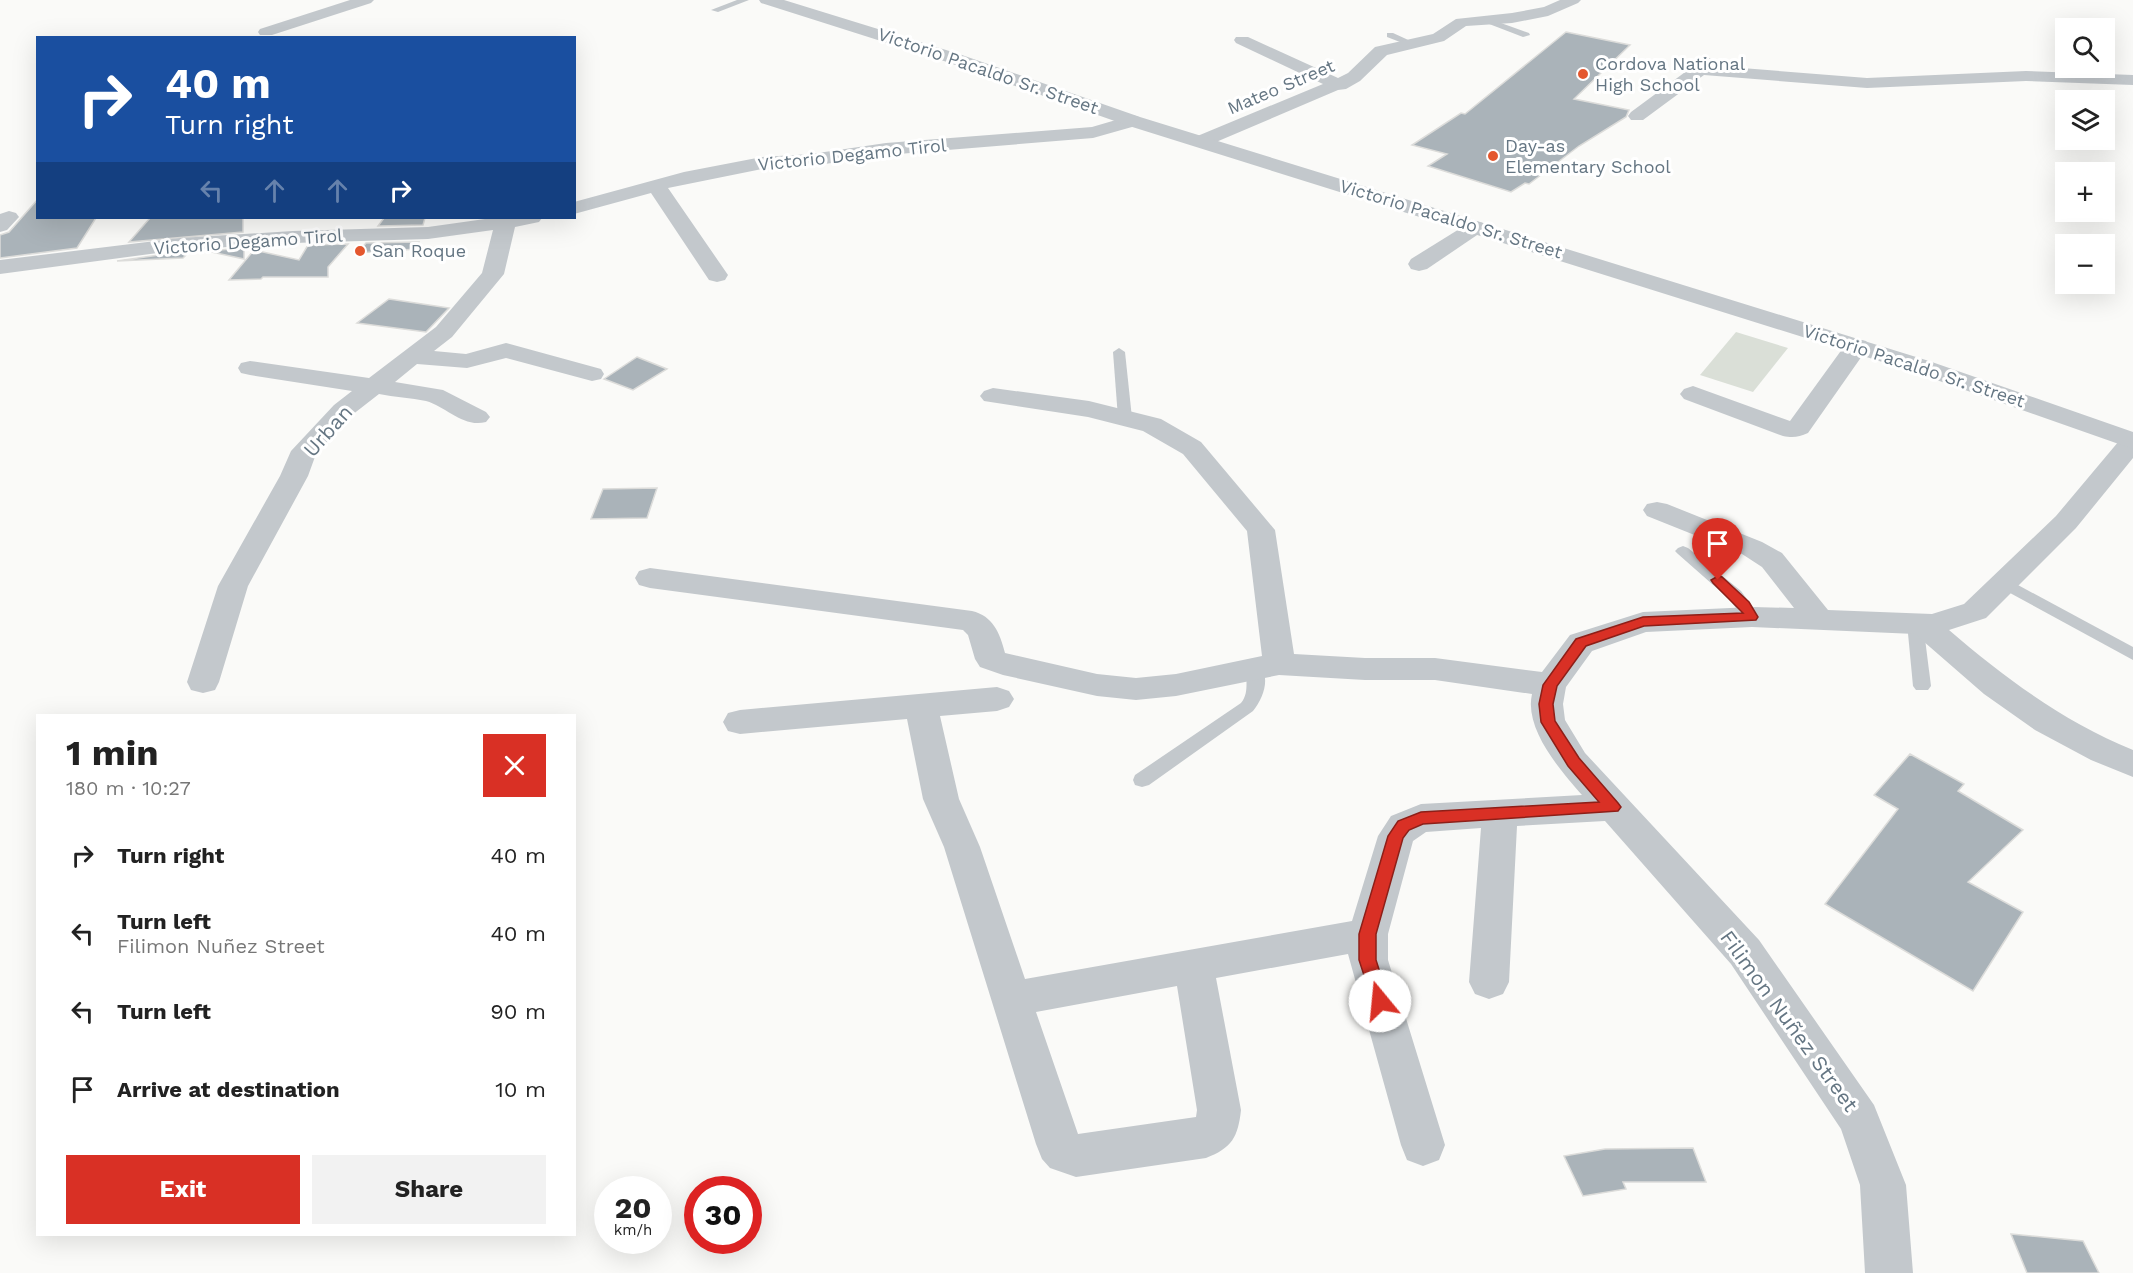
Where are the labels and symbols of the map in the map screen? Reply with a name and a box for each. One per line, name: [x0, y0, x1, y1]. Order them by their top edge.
street label: Victorio Pacaldo Sr. Street: [875, 23, 1101, 118]
place label: Cordova National High School: [1595, 53, 1746, 95]
street label: Mateo Street: [1224, 54, 1338, 119]
marker: Cordova National High School: [1576, 67, 1590, 81]
street label: Victorio Degamo Tirol: [757, 134, 948, 175]
place label: Day-as Elementary School: [1505, 135, 1671, 177]
marker: Day-as Elementary School: [1486, 149, 1500, 163]
street label: Victorio Pacaldo Sr. Street: [1337, 175, 1565, 263]
street label: Victorio Degamo Tirol: [153, 224, 344, 259]
place label: San Roque: [372, 240, 466, 261]
marker: San Roque: [353, 244, 367, 258]
street label: Victorio Pacaldo Sr. Street: [1801, 320, 2028, 411]
street label: Urban: [298, 399, 357, 462]
pin: [1692, 518, 1743, 580]
street label: Filimon Nuñez Street: [1715, 925, 1864, 1116]
position arrow: [1348, 969, 1412, 1033]
speed limit sign: 30: [684, 1176, 762, 1254]

